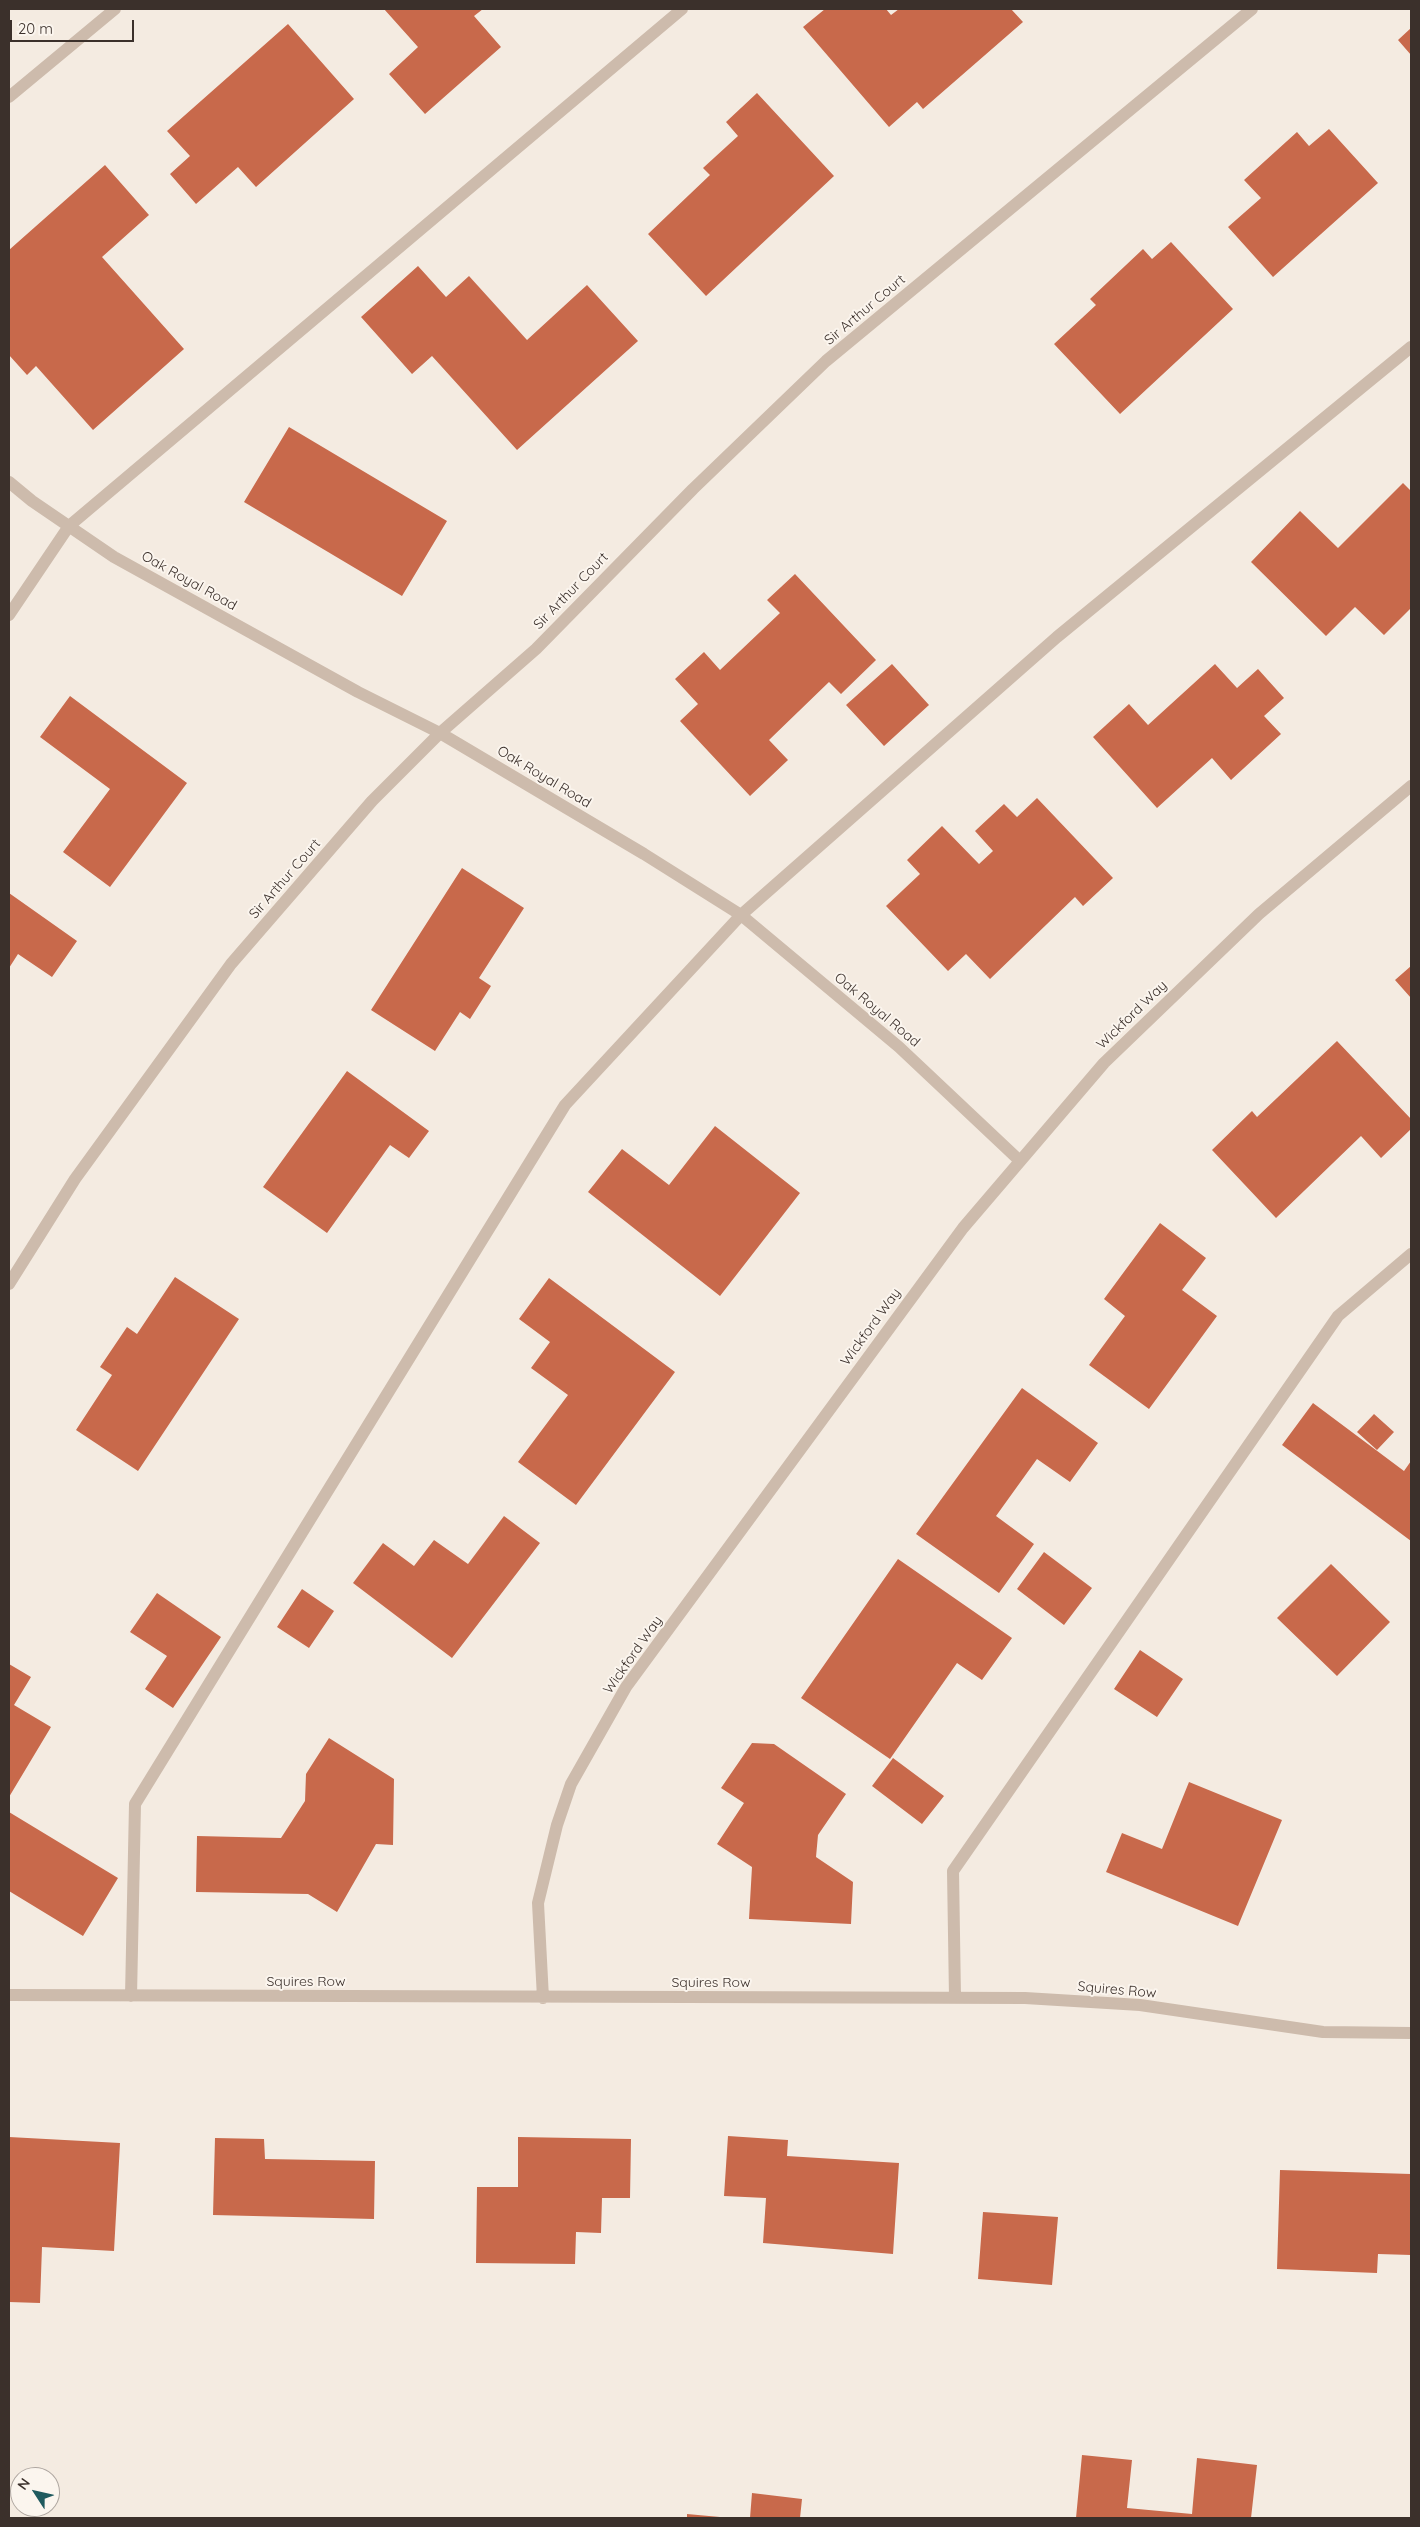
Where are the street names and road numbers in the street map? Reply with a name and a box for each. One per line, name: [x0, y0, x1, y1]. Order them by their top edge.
street label: Sir Arthur Court: [821, 271, 909, 349]
street label: Oak Royal Road: [138, 548, 240, 614]
street label: Sir Arthur Court: [530, 549, 612, 633]
street label: Oak Royal Road: [494, 742, 594, 812]
street label: Sir Arthur Court: [246, 836, 324, 922]
street label: Oak Royal Road: [831, 969, 923, 1051]
street label: Wickford Way: [1093, 977, 1171, 1053]
street label: Wickford Way: [837, 1285, 905, 1369]
street label: Wickford Way: [600, 1613, 666, 1697]
street label: Squires Row: [267, 1974, 345, 1990]
street label: Squires Row: [672, 1975, 750, 1991]
street label: Squires Row: [1077, 1978, 1157, 2002]

